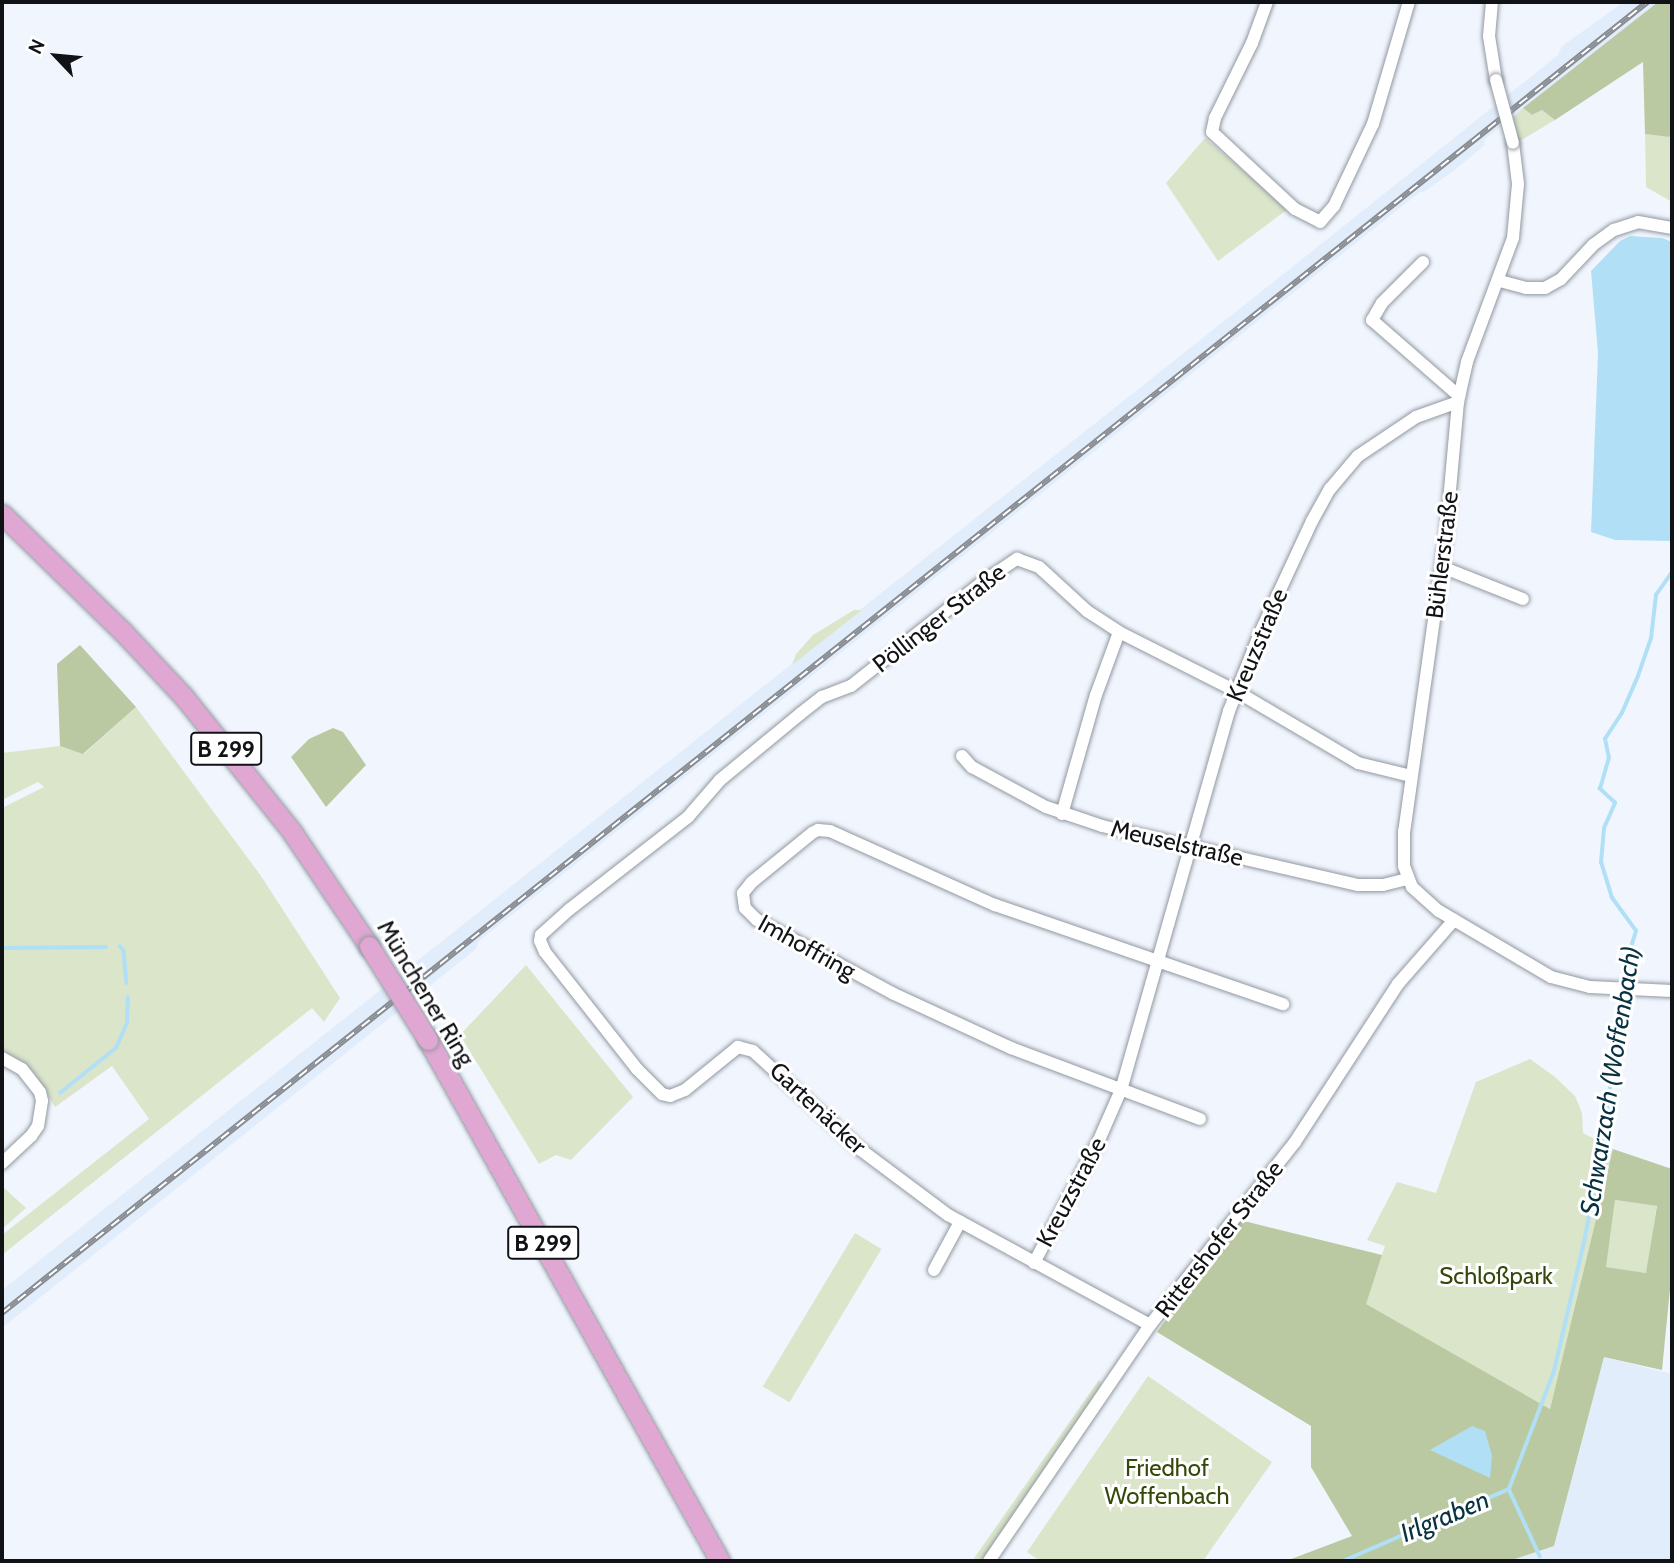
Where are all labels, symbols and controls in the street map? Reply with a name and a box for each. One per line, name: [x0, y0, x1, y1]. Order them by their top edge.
north arrow: [21, 21, 91, 91]
text: N: [23, 35, 50, 58]
street label: Bühlerstraße: [1420, 490, 1464, 620]
street label: Pöllinger Straße: [867, 557, 1011, 679]
street label: Kreuzstraße: [1220, 584, 1294, 706]
road number: B 299: [189, 730, 263, 768]
street label: Meuselstraße: [1108, 814, 1246, 872]
street label: Imhoffring: [753, 908, 861, 986]
street label: Münchener Ring: [371, 915, 481, 1071]
water label: Schwarzach (Woffenbach): [1574, 944, 1648, 1218]
street label: Gartenäcker: [764, 1056, 872, 1160]
street label: Kreuzstraße: [1030, 1132, 1112, 1252]
street label: Rittershofer Straße: [1149, 1155, 1289, 1323]
road number: B 299: [506, 1224, 580, 1262]
park label: Schloßpark: [1439, 1262, 1553, 1290]
park label: Friedhof Woffenbach: [1105, 1454, 1229, 1510]
water label: Irlgraben: [1396, 1484, 1494, 1550]

